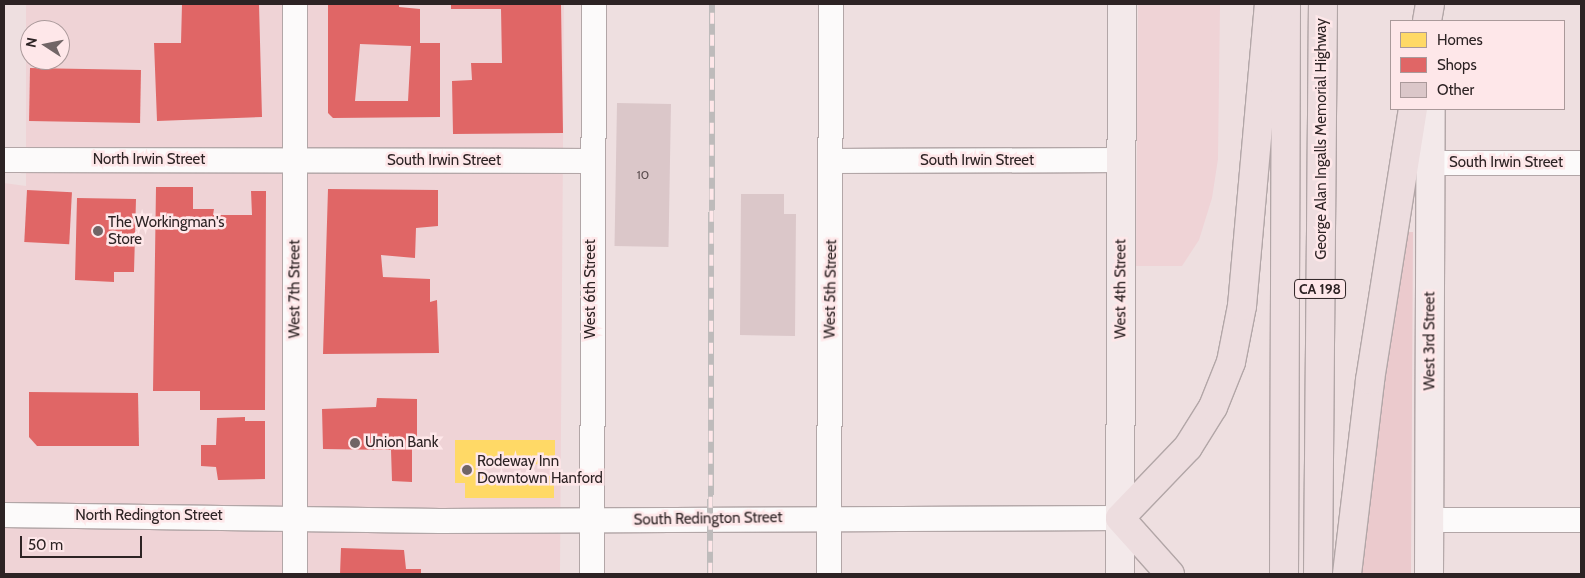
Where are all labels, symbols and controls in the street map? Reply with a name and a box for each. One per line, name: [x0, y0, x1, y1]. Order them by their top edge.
street label: George Alan Ingalls Memorial Highway: [1313, 18, 1331, 260]
north arrow: [20, 20, 70, 70]
legend: [1390, 20, 1565, 110]
text: Homes: [1437, 31, 1483, 49]
text: N: [21, 36, 41, 49]
text: Shops: [1437, 56, 1477, 74]
text: Other: [1437, 81, 1474, 99]
street label: North Irwin Street: [93, 151, 205, 169]
street label: South Irwin Street: [387, 152, 501, 170]
street label: South Irwin Street: [920, 152, 1034, 170]
street label: South Irwin Street: [1449, 154, 1563, 172]
house number: 10: [637, 168, 649, 182]
place label: The Workingman's Store: [108, 213, 225, 248]
marker: The Workingman's Store: [92, 225, 104, 237]
street label: West 6th Street: [582, 239, 600, 339]
street label: West 5th Street: [821, 239, 841, 339]
street label: West 4th Street: [1112, 239, 1130, 339]
street label: West 7th Street: [286, 240, 304, 338]
road number: CA 198: [1294, 278, 1346, 300]
street label: West 3rd Street: [1421, 292, 1439, 390]
place label: Union Bank: [365, 434, 438, 452]
marker: Union Bank: [349, 437, 361, 449]
place label: Rodeway Inn Downtown Hanford: [477, 452, 603, 487]
marker: Rodeway Inn Downtown Hanford: [461, 464, 473, 476]
street label: North Redington Street: [75, 507, 223, 525]
street label: South Redington Street: [633, 509, 783, 529]
scale bar: [22, 526, 145, 558]
text: 50 m: [28, 536, 63, 554]

